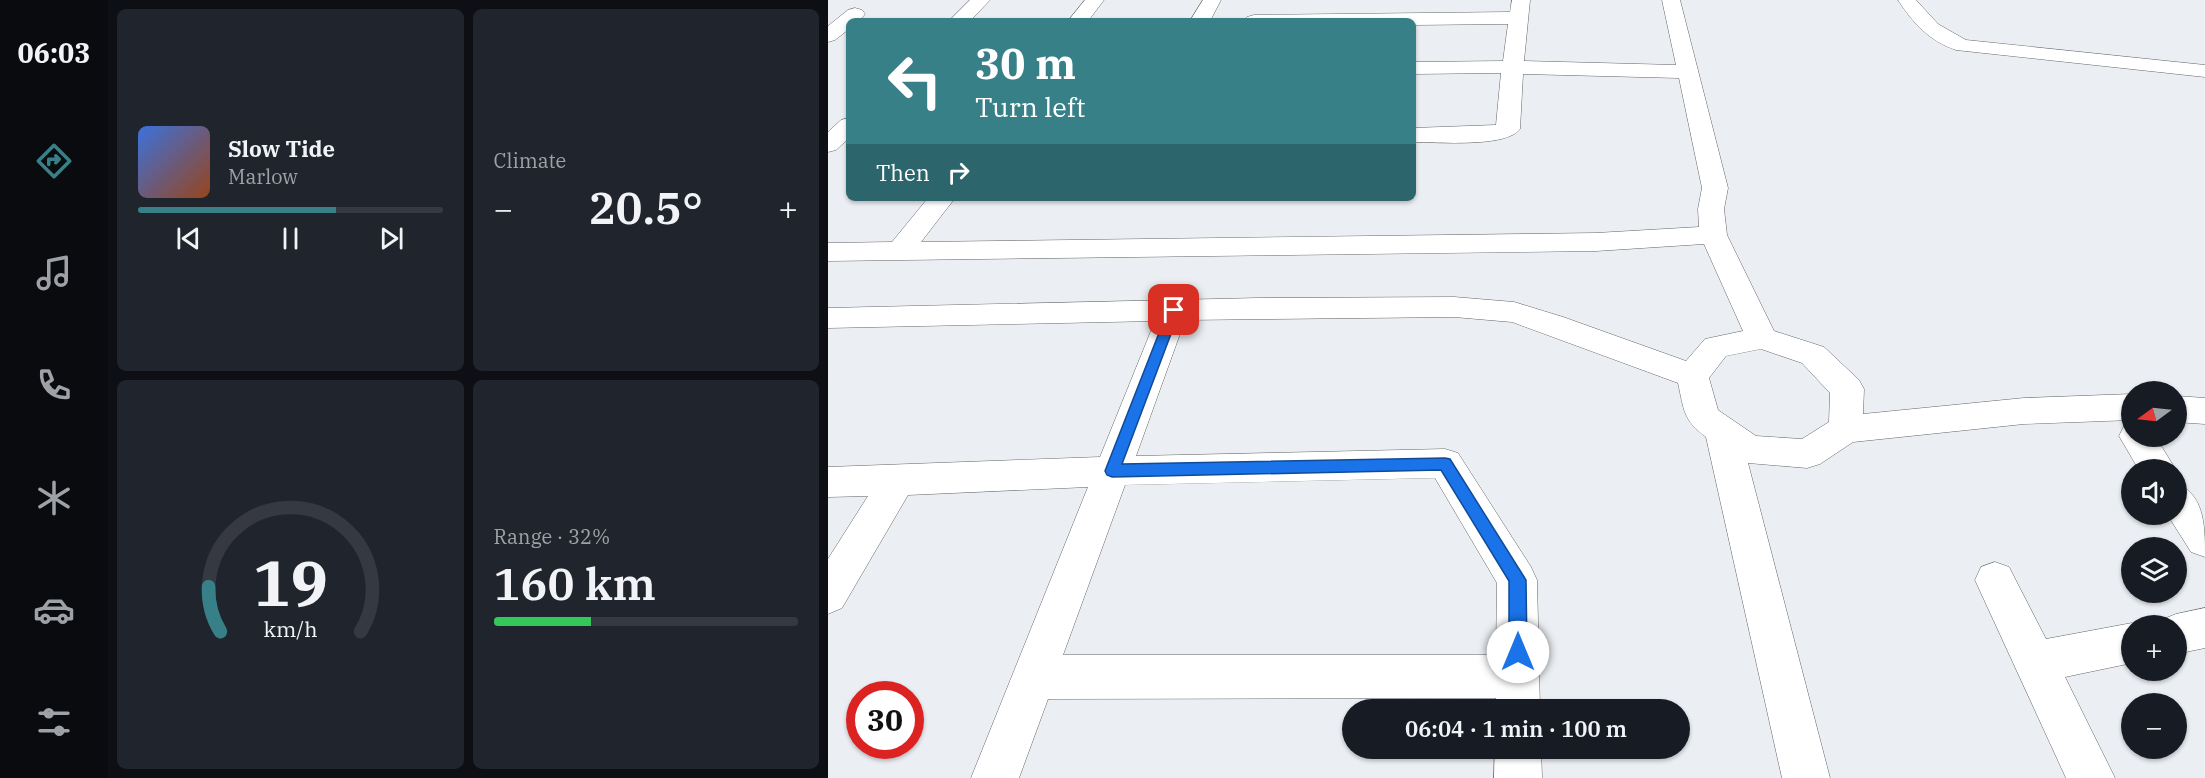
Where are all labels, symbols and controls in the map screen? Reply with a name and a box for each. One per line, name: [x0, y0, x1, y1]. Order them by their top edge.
text: 06:03: [18, 35, 90, 70]
text: 30 m: [975, 36, 1076, 91]
icon: left: [876, 42, 954, 120]
text: Turn left: [975, 89, 1086, 124]
text: Slow Tide: [228, 134, 335, 163]
icon: directions: [33, 140, 75, 182]
text: Climate: [494, 147, 566, 174]
icon: right: [942, 156, 975, 189]
text: Then: [876, 158, 930, 187]
text: Marlow: [228, 163, 298, 190]
text: 20.5°: [588, 178, 703, 236]
text: −: [494, 187, 513, 230]
text: +: [778, 187, 798, 230]
icon: previous: [172, 222, 205, 255]
icon: pause: [274, 222, 307, 255]
icon: next: [375, 222, 408, 255]
icon: music: [33, 252, 75, 294]
pin: [1148, 284, 1199, 335]
icon: arrive: [1157, 293, 1190, 326]
icon: phone: [33, 364, 75, 406]
north arrow: [2121, 381, 2187, 447]
map controls: [2121, 381, 2187, 759]
button: sound: [2121, 459, 2187, 525]
icon: climate: [33, 477, 75, 519]
text: Range · 32%: [494, 523, 610, 550]
button: layers: [2121, 537, 2187, 603]
text: 19: [253, 542, 328, 623]
text: 160 km: [494, 554, 656, 612]
icon: car: [33, 589, 75, 631]
text: km/h: [263, 615, 317, 643]
button: +: [2121, 615, 2187, 681]
position arrow: [1486, 620, 1550, 684]
speed limit sign: 30: [846, 681, 924, 759]
button: −: [2121, 693, 2187, 759]
icon: filters: [33, 701, 75, 743]
text: 06:04 · 1 min · 100 m: [1405, 714, 1627, 743]

